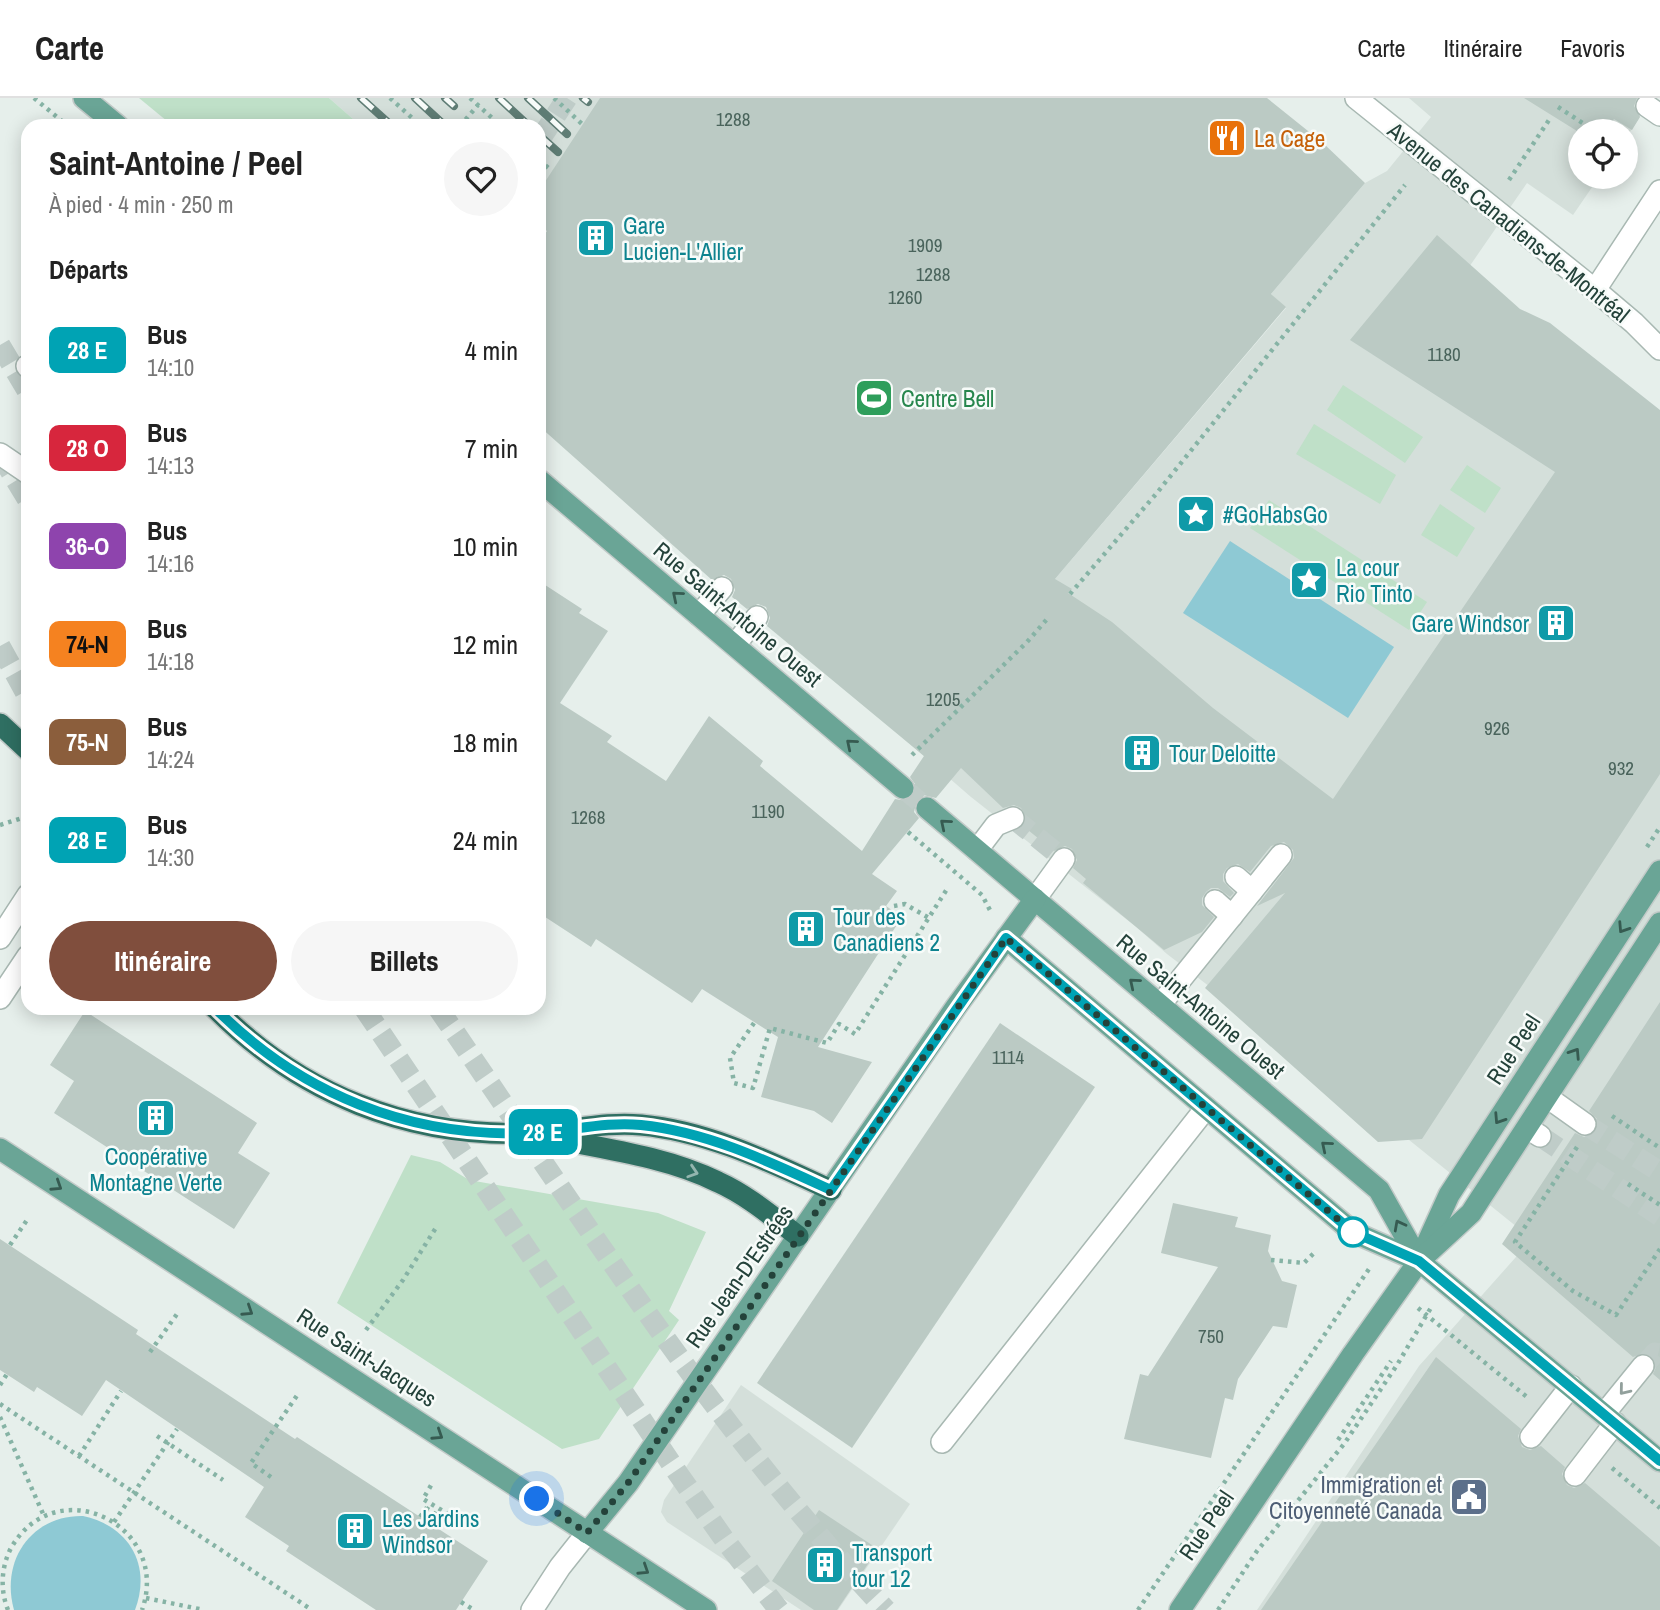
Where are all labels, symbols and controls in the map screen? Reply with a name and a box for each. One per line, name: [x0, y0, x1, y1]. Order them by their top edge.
text: Carte: [35, 26, 104, 70]
text: Carte: [1357, 32, 1406, 64]
text: Itinéraire: [1444, 32, 1522, 64]
text: Favoris: [1560, 32, 1625, 64]
house number: 1288: [716, 106, 750, 132]
street label: Avenue des Canadiens-de-Montréal: [1381, 114, 1636, 329]
restaurant icon: La Cage: [1206, 117, 1248, 159]
map controls: [1568, 119, 1638, 189]
button: locate: [1568, 119, 1638, 189]
place label: La Cage: [1254, 123, 1325, 154]
text: Saint-Antoine / Peel: [49, 141, 303, 185]
button: heart: [444, 142, 518, 216]
text: À pied · 4 min · 250 m: [49, 189, 234, 220]
place label: Gare Lucien-L'Allier: [623, 210, 744, 267]
building icon: Gare Lucien-L'Allier: [575, 217, 617, 259]
house number: 1909: [908, 232, 942, 258]
text: Départs: [49, 252, 128, 287]
house number: 1288: [916, 261, 950, 287]
house number: 1260: [888, 284, 922, 310]
text: Bus: [147, 317, 187, 352]
text: 4 min: [465, 333, 518, 368]
text: 28 E: [67, 334, 108, 366]
house number: 1180: [1427, 341, 1461, 367]
text: 14:10: [147, 352, 194, 383]
sports icon: Centre Bell: [853, 377, 895, 419]
place label: Centre Bell: [901, 383, 994, 414]
text: Bus: [147, 415, 187, 450]
text: 7 min: [465, 431, 518, 466]
text: 28 O: [66, 432, 109, 464]
text: 14:13: [147, 450, 194, 481]
place icon: #GoHabsGo: [1175, 493, 1217, 535]
place label: #GoHabsGo: [1223, 499, 1328, 530]
text: Bus: [147, 513, 187, 548]
text: 10 min: [453, 529, 518, 564]
text: 36-O: [66, 530, 109, 562]
street label: Rue Saint-Antoine Ouest: [647, 534, 829, 694]
text: 14:16: [147, 548, 194, 579]
place label: La cour Rio Tinto: [1336, 552, 1413, 609]
place icon: La cour Rio Tinto: [1288, 559, 1330, 601]
one-way arrow: [673, 592, 685, 605]
building icon: Gare Windsor: [1535, 602, 1577, 644]
place label: Gare Windsor: [1412, 608, 1530, 639]
text: Bus: [147, 611, 187, 646]
text: 12 min: [453, 627, 518, 662]
text: 74-N: [66, 628, 109, 660]
text: 14:18: [147, 646, 194, 677]
house number: 1205: [926, 686, 961, 712]
text: Bus: [147, 709, 187, 744]
house number: 926: [1484, 715, 1510, 741]
text: 18 min: [453, 725, 518, 760]
text: 75-N: [66, 726, 109, 758]
building icon: Tour Deloitte: [1121, 732, 1163, 774]
place label: Tour Deloitte: [1169, 738, 1276, 769]
one-way arrow: [846, 740, 859, 752]
text: 14:24: [147, 744, 194, 775]
house number: 932: [1608, 755, 1634, 781]
house number: 1190: [751, 798, 785, 824]
house number: 1268: [571, 804, 605, 830]
text: Bus: [147, 807, 187, 842]
one-way arrow: [940, 819, 953, 832]
text: 24 min: [453, 823, 518, 858]
text: 28 E: [67, 824, 108, 856]
text: 14:30: [147, 842, 194, 873]
place label: Tour des Canadiens 2: [833, 901, 940, 958]
building icon: Tour des Canadiens 2: [785, 908, 827, 950]
one-way arrow: [1618, 920, 1631, 933]
button: Itinéraire: [49, 921, 277, 1001]
button: Billets: [291, 921, 518, 1001]
street label: Rue Saint-Antoine Ouest: [1110, 926, 1292, 1086]
one-way arrow: [1129, 979, 1142, 991]
street label: Rue Peel: [1479, 1008, 1547, 1090]
house number: 1114: [992, 1044, 1025, 1070]
one-way arrow: [1567, 1048, 1580, 1061]
building icon: Coopérative Montagne Verte: [135, 1097, 177, 1139]
line badge: 28 E: [494, 1109, 592, 1155]
one-way arrow: [1494, 1111, 1507, 1124]
text: 28 E: [523, 1116, 563, 1148]
place label: Coopérative Montagne Verte: [89, 1141, 223, 1198]
one-way arrow: [1322, 1142, 1335, 1154]
one-way arrow: [686, 1164, 698, 1178]
one-way arrow: [49, 1178, 62, 1191]
street label: Rue Jean-D'Estrées: [678, 1198, 800, 1354]
unlabelled marker: [1338, 1217, 1368, 1247]
one-way arrow: [1394, 1220, 1407, 1232]
street label: Rue Saint-Jacques: [291, 1300, 443, 1414]
one-way arrow: [240, 1302, 253, 1315]
house number: 750: [1198, 1323, 1224, 1349]
one-way arrow: [1620, 1381, 1632, 1394]
one-way arrow: [431, 1426, 444, 1439]
place label: Immigration et Citoyenneté Canada: [1269, 1469, 1443, 1526]
public building icon: Immigration et Citoyenneté Canada: [1448, 1476, 1490, 1518]
your location: [519, 1481, 554, 1516]
street label: Rue Peel: [1171, 1484, 1241, 1566]
place label: Les Jardins Windsor: [382, 1503, 480, 1560]
building icon: Les Jardins Windsor: [334, 1510, 376, 1552]
place label: Transport tour 12: [852, 1537, 932, 1594]
building icon: Transport tour 12: [804, 1544, 846, 1586]
one-way arrow: [636, 1562, 649, 1575]

